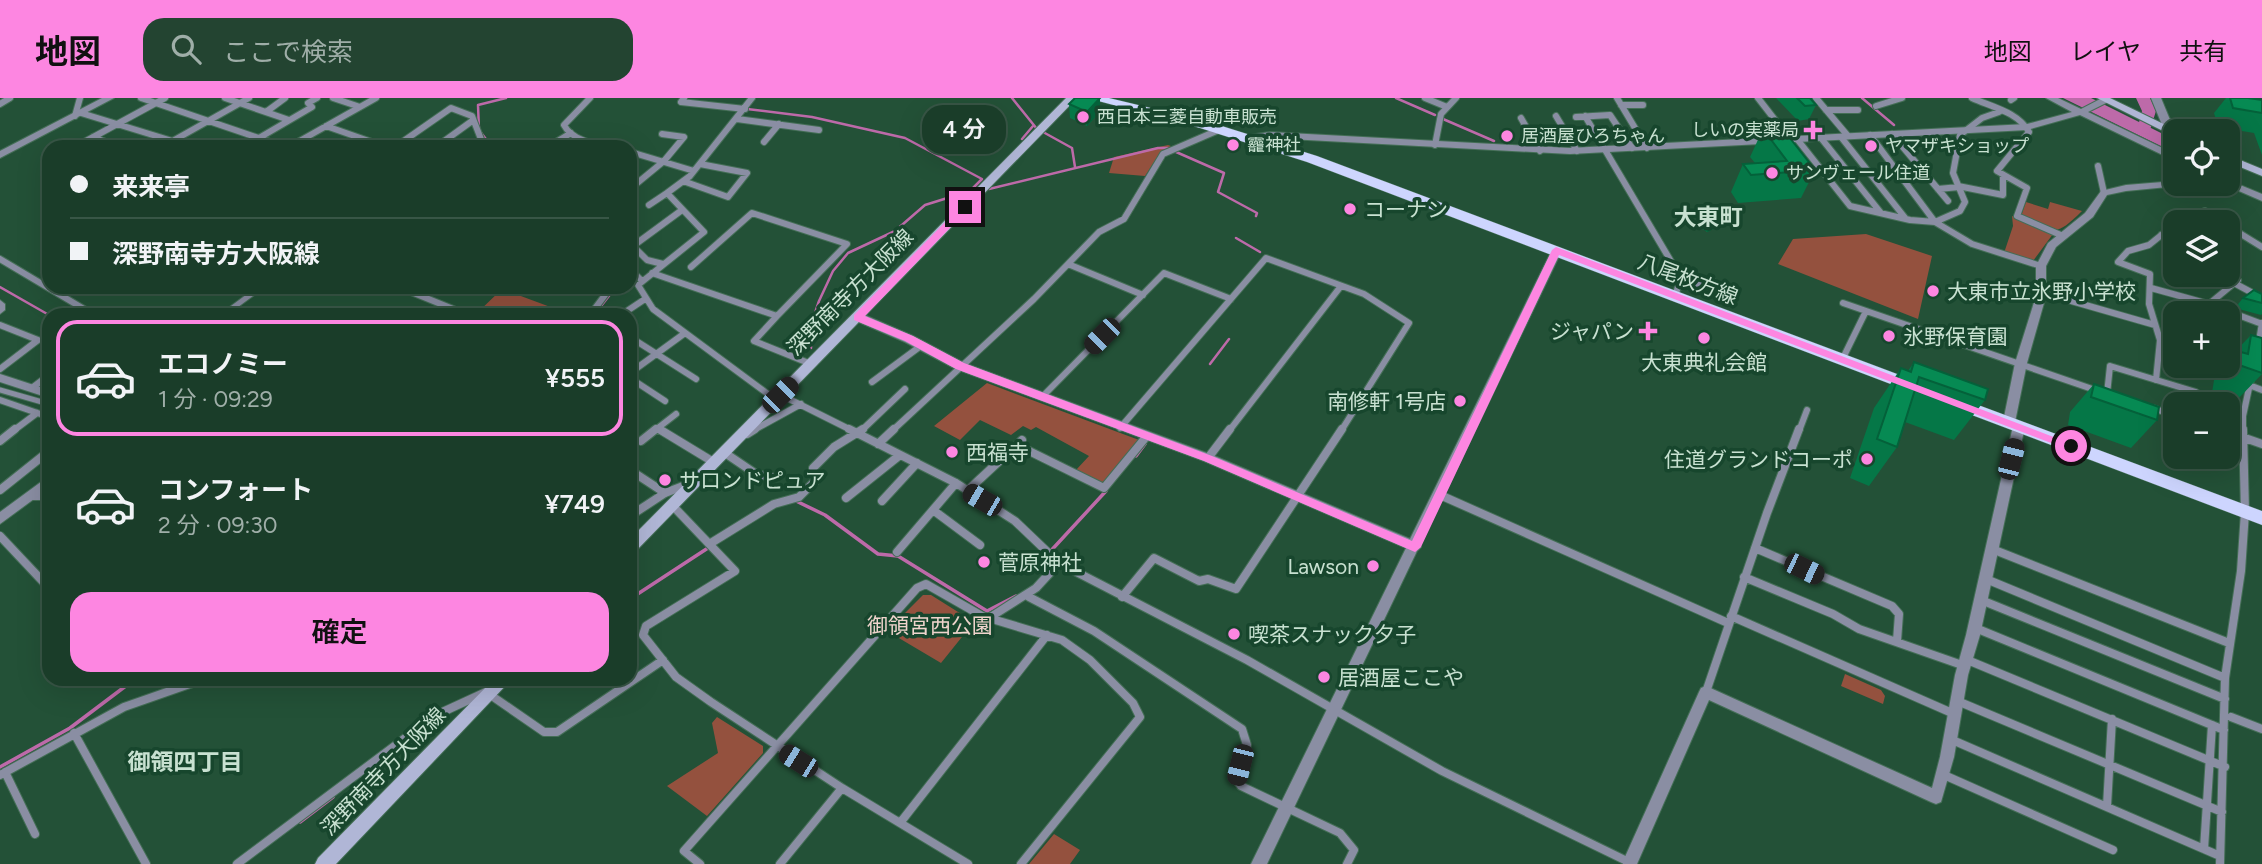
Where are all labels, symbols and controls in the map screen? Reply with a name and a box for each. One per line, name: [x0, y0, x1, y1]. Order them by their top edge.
search box: [143, 18, 633, 81]
icon: search: [167, 30, 205, 68]
text: 地図: [35, 32, 101, 71]
text: ここで検索: [223, 36, 353, 68]
text: 地図: [1984, 37, 2032, 66]
text: レイヤ: [2070, 37, 2141, 66]
text: 共有: [2179, 37, 2227, 66]
callout: 4 分: [923, 105, 1007, 154]
place label: 西日本三菱自動車販売: [1097, 106, 1277, 128]
marker: 西日本三菱自動車販売: [1075, 109, 1091, 125]
text: 4 分: [943, 115, 986, 143]
place label: しいの実薬局: [1691, 119, 1799, 141]
map controls: [2163, 119, 2240, 469]
button: locate: [2163, 119, 2240, 196]
marker: しいの実薬局: [1805, 122, 1821, 138]
place label: 居酒屋ひろちゃん: [1521, 125, 1665, 147]
marker: 居酒屋ひろちゃん: [1499, 128, 1515, 144]
place label: 龗神社: [1247, 134, 1301, 156]
place label: ヤマザキショップ: [1885, 135, 2029, 157]
marker: 龗神社: [1225, 137, 1241, 153]
marker: ヤマザキショップ: [1863, 138, 1879, 154]
place label: サンヴェール住道: [1786, 162, 1930, 184]
marker: サンヴェール住道: [1764, 165, 1780, 181]
text: 来来亭: [112, 171, 190, 203]
route end: [949, 191, 981, 223]
place label: コーナン: [1364, 197, 1448, 222]
marker: コーナン: [1342, 201, 1358, 217]
district label: 大東町: [1674, 203, 1743, 231]
button: layers: [2163, 210, 2240, 287]
street label: 深野南寺方大阪線: [782, 224, 918, 360]
text: 深野南寺方大阪線: [112, 238, 320, 270]
street label: 八尾枚方線: [1635, 249, 1741, 309]
place label: 大東市立氷野小学校: [1947, 279, 2136, 304]
marker: 大東市立氷野小学校: [1925, 283, 1941, 299]
button: +: [2163, 301, 2240, 378]
car: [1080, 314, 1125, 358]
place label: ジャパン: [1550, 319, 1634, 344]
marker: ジャパン: [1640, 323, 1656, 339]
place label: 氷野保育園: [1903, 324, 2008, 349]
marker: 氷野保育園: [1881, 328, 1897, 344]
marker: 大東典礼会館: [1696, 330, 1712, 346]
icon: car: [74, 347, 137, 410]
text: エコノミー: [158, 348, 288, 380]
place label: 大東典礼会館: [1641, 350, 1767, 375]
text: ¥555: [545, 362, 605, 394]
car: [758, 373, 803, 417]
text: 1 分 · 09:29: [158, 385, 273, 413]
place label: 南修軒 1号店: [1327, 389, 1446, 414]
button: −: [2163, 392, 2240, 469]
marker: 南修軒 1号店: [1452, 393, 1468, 409]
route start: [2055, 430, 2087, 462]
car: [1996, 436, 2027, 482]
place label: 西福寺: [966, 440, 1029, 465]
marker: 西福寺: [944, 444, 960, 460]
place label: 住道グランドコーポ: [1664, 447, 1853, 472]
marker: 住道グランドコーポ: [1859, 451, 1875, 467]
place label: サロンドピュア: [679, 468, 826, 493]
marker: サロンドピュア: [657, 472, 673, 488]
icon: car: [74, 473, 137, 536]
text: コンフォート: [158, 474, 313, 506]
car: [959, 480, 1006, 520]
text: ¥749: [545, 488, 605, 520]
text: 2 分 · 09:30: [158, 511, 278, 539]
place label: 菅原神社: [998, 550, 1082, 575]
car: [1781, 550, 1828, 588]
marker: 菅原神社: [976, 554, 992, 570]
place label: Lawson: [1287, 554, 1359, 579]
marker: Lawson: [1365, 558, 1381, 574]
button: 確定: [70, 592, 609, 672]
park label: 御領宮西公園: [867, 613, 993, 638]
place label: 喫茶スナック夕子: [1248, 622, 1416, 647]
marker: 喫茶スナック夕子: [1226, 626, 1242, 642]
place label: 居酒屋ここや: [1338, 665, 1464, 690]
marker: 居酒屋ここや: [1316, 669, 1332, 685]
street label: 深野南寺方大阪線: [316, 702, 450, 840]
car: [775, 741, 822, 781]
car: [1225, 742, 1256, 788]
district label: 御領四丁目: [128, 748, 243, 776]

